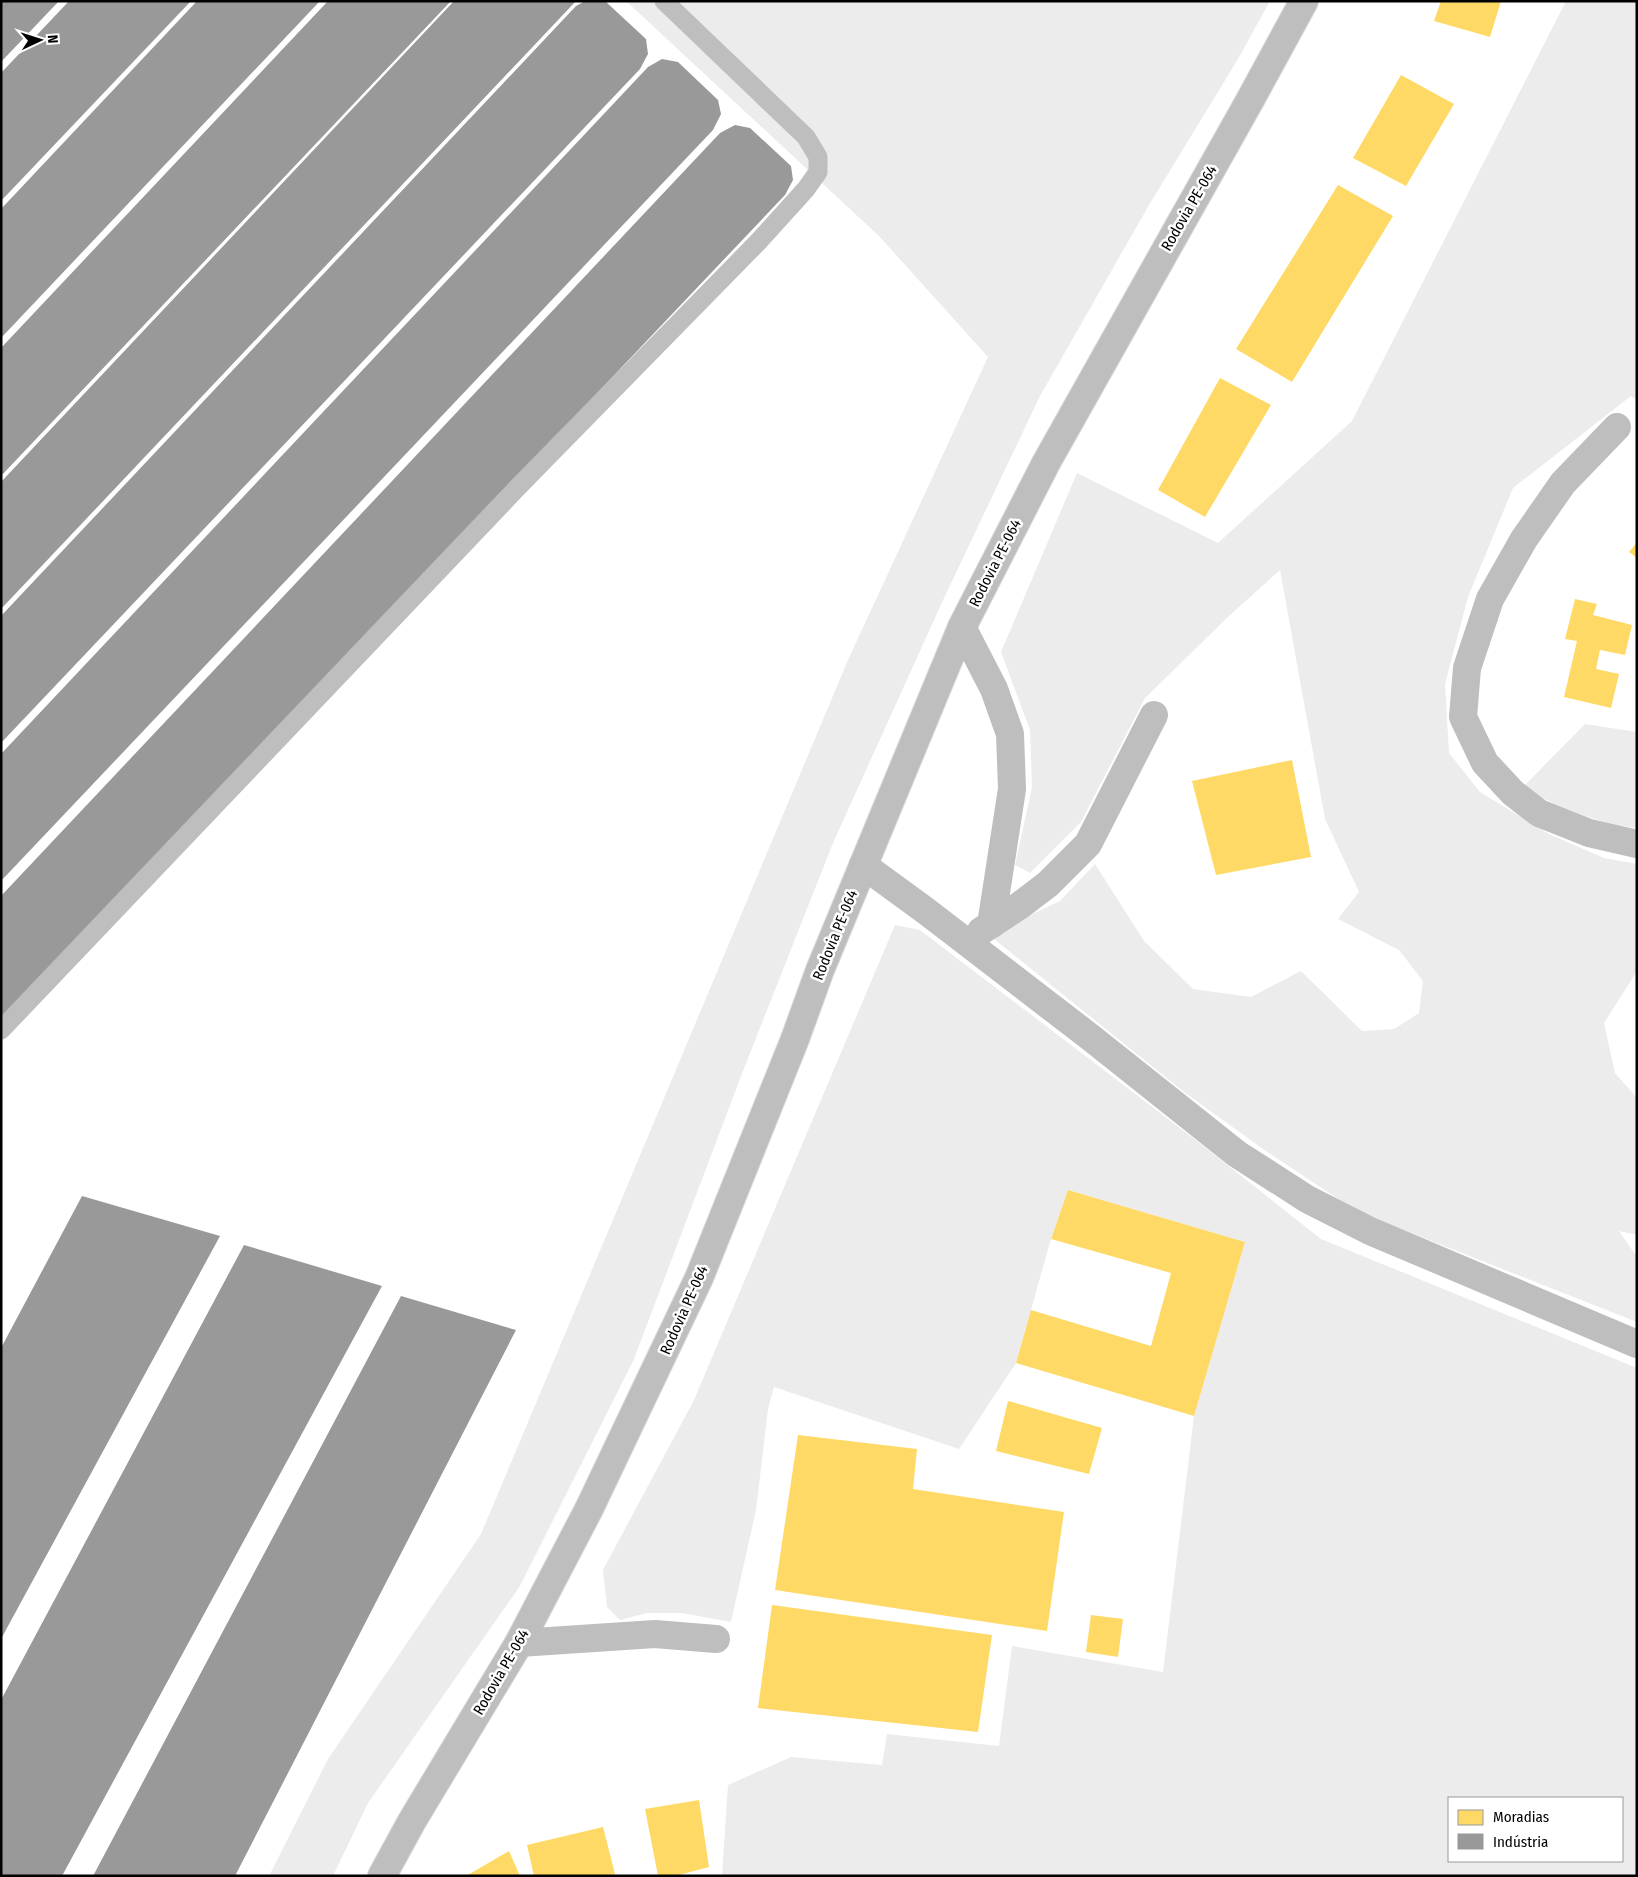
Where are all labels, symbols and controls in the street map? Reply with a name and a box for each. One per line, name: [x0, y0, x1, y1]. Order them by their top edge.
north arrow: [15, 15, 65, 65]
text: N: [44, 34, 61, 44]
street label: Rodovia PE-064: [1157, 162, 1221, 254]
street label: Rodovia PE-064: [965, 516, 1025, 610]
street label: Rodovia PE-064: [809, 887, 861, 983]
street label: Rodovia PE-064: [656, 1263, 712, 1357]
street label: Rodovia PE-064: [469, 1626, 533, 1718]
legend: [1448, 1797, 1623, 1862]
text: Moradias: [1493, 1808, 1549, 1826]
text: Indústria: [1493, 1833, 1548, 1851]

